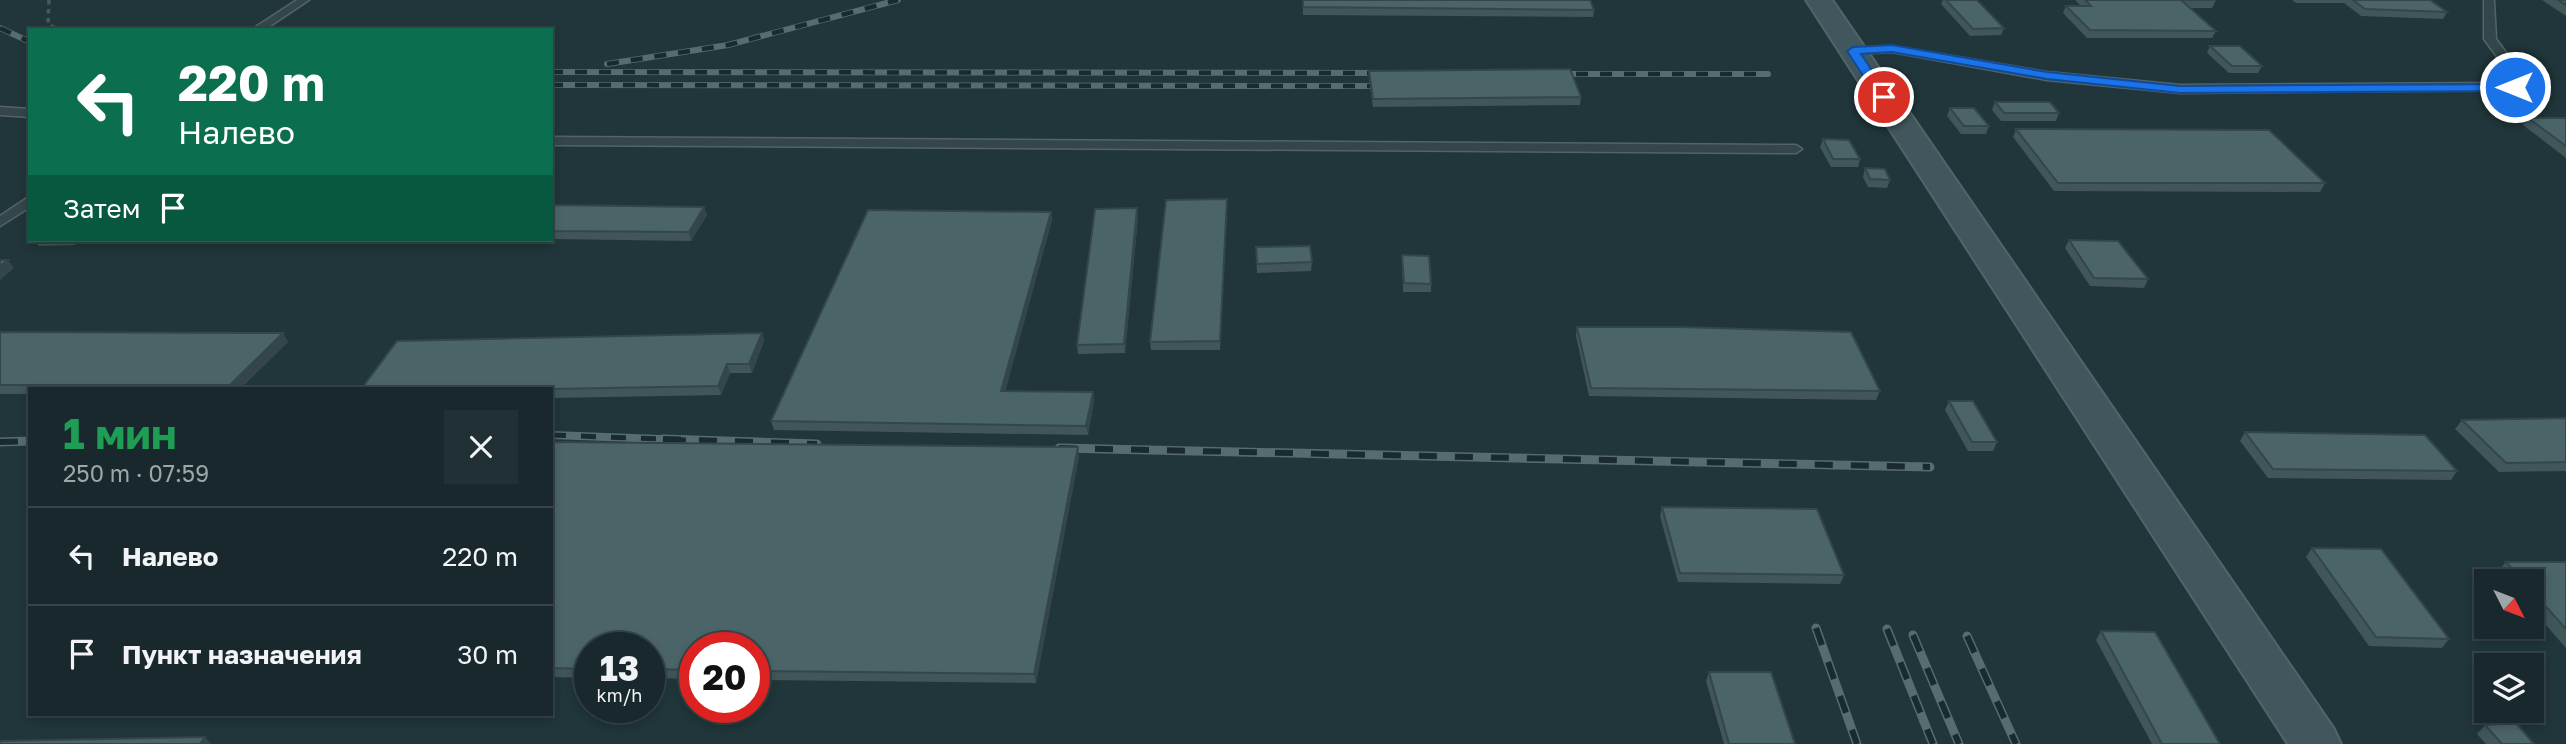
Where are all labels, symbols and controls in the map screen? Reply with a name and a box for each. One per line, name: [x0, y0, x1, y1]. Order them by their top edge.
position arrow: [2478, 50, 2552, 124]
text: 220 m: [178, 53, 325, 112]
icon: left: [63, 56, 154, 147]
pin: [1854, 67, 1914, 127]
icon: arrive: [1865, 78, 1903, 116]
text: Налево: [178, 113, 295, 151]
icon: arrive: [154, 189, 192, 227]
text: Затем: [63, 193, 140, 224]
text: 1 мин: [63, 408, 177, 458]
button: close: [444, 410, 518, 484]
text: 250 m · 07:59: [63, 459, 209, 487]
icon: left: [63, 537, 101, 575]
text: Налево: [122, 541, 218, 572]
text: 220 m: [442, 541, 518, 572]
north arrow: [2474, 569, 2544, 639]
map controls: [2474, 569, 2544, 723]
speed limit sign: 20: [679, 632, 770, 723]
icon: arrive: [63, 635, 101, 673]
text: Пункт назначения: [122, 639, 362, 670]
text: 30 m: [457, 639, 518, 670]
text: 13: [600, 647, 639, 689]
button: layers: [2474, 653, 2544, 723]
text: km/h: [597, 684, 642, 706]

